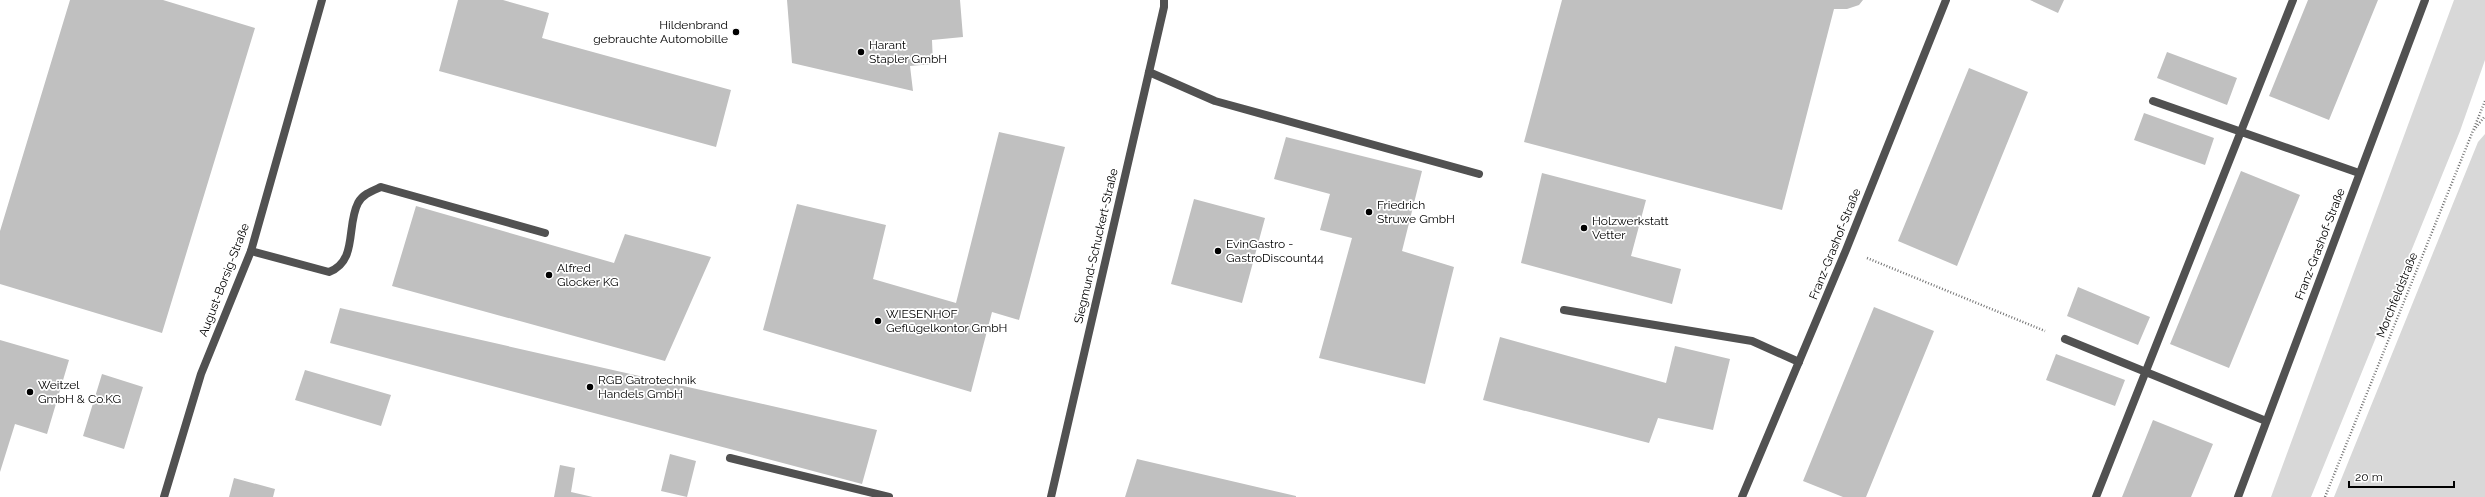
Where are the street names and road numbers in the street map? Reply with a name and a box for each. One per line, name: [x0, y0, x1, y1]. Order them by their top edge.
street label: Siegmund-Schuckert-Straße: [1071, 167, 1121, 325]
street label: Franz-Grashof-Straße: [1806, 186, 1864, 302]
street label: Franz-Grashof-Straße: [2292, 186, 2348, 302]
street label: August-Borsig-Straße: [196, 221, 252, 339]
street label: Morchfeldstraße: [2373, 250, 2421, 340]

